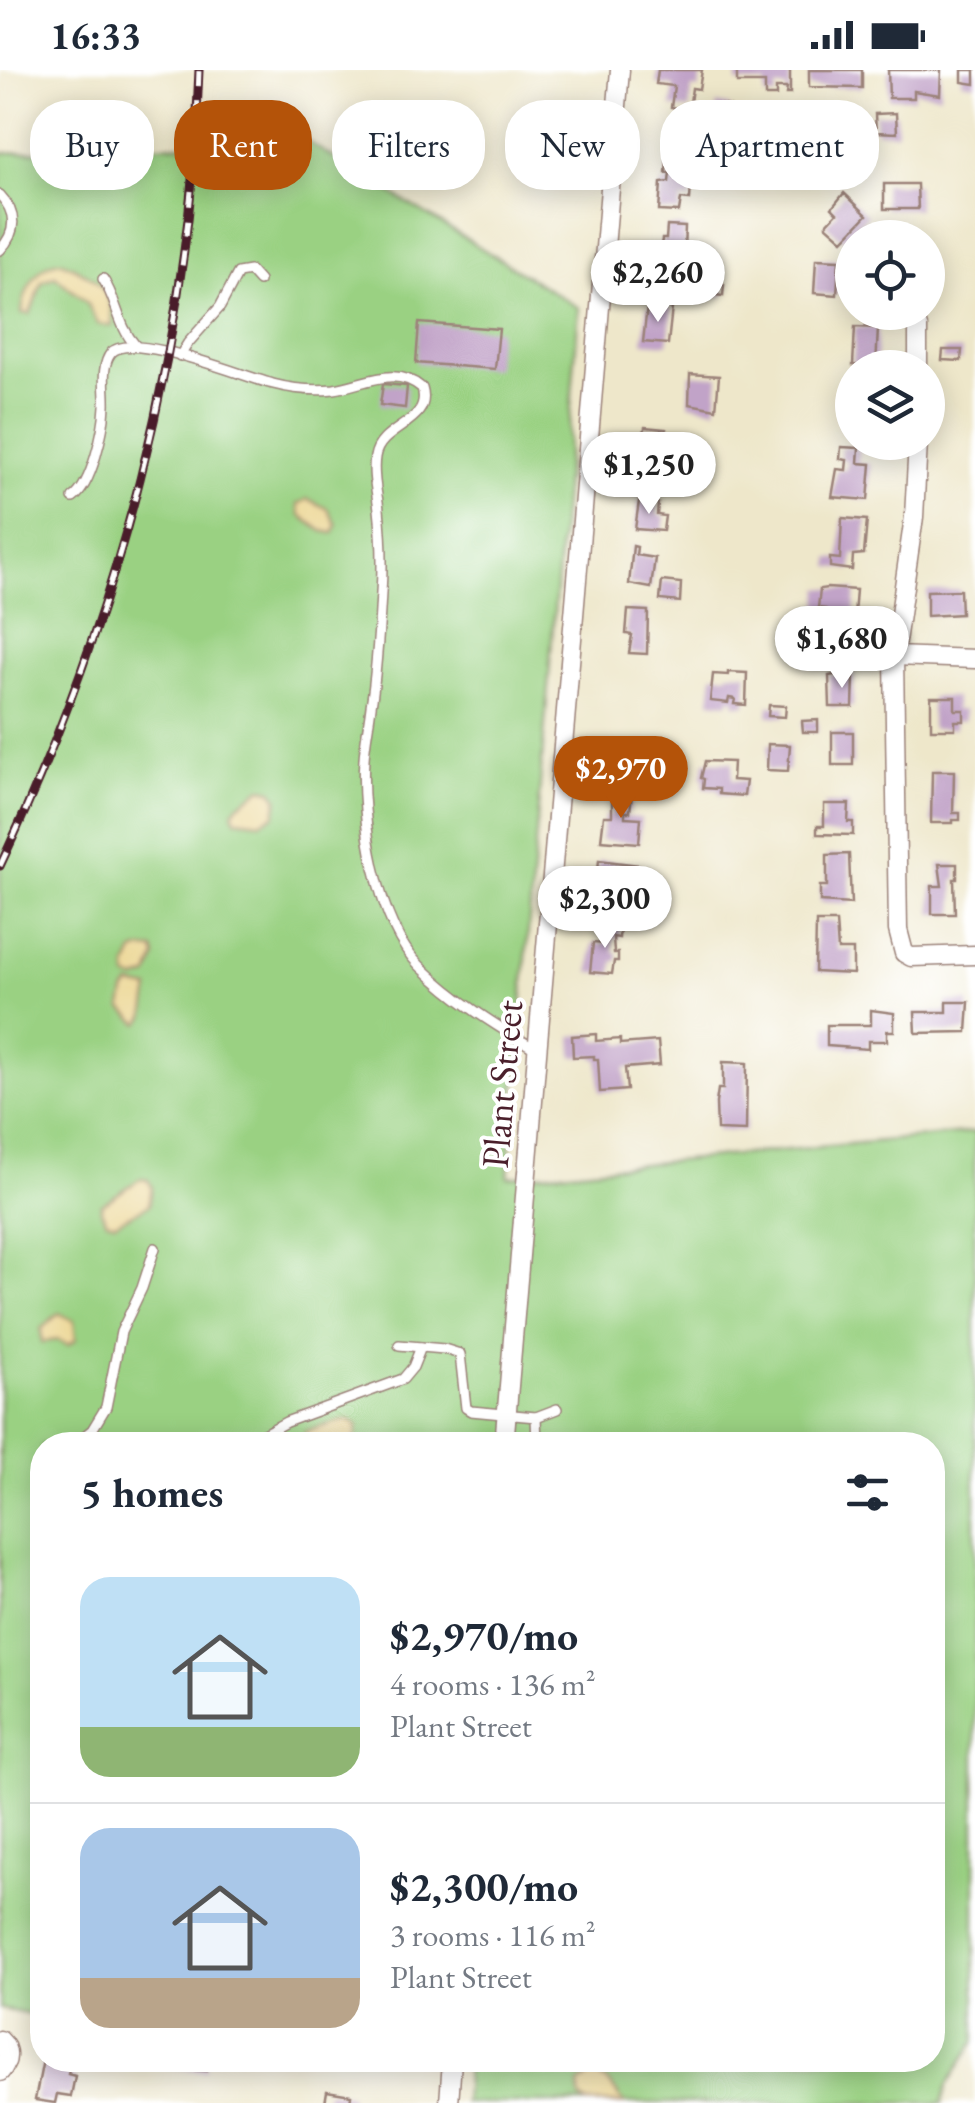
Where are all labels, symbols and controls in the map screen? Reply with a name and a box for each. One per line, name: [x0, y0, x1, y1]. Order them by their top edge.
text: 16:33: [50, 11, 141, 60]
chip: Buy: [30, 100, 154, 190]
chip: Rent: [174, 100, 312, 190]
chip: Filters: [332, 100, 485, 190]
chip: New: [505, 100, 640, 190]
chip: Apartment: [660, 100, 879, 190]
map controls: [835, 220, 945, 460]
button: locate: [835, 220, 945, 330]
pin: $2,260: [577, 240, 739, 325]
text: $2,260: [613, 251, 703, 293]
button: layers: [835, 350, 945, 460]
pin: $1,250: [568, 432, 730, 517]
text: $1,250: [604, 443, 694, 485]
pin: $1,680: [761, 606, 923, 691]
text: $1,680: [797, 617, 887, 659]
pin: $2,970: [540, 736, 702, 821]
text: $2,970: [576, 747, 666, 789]
pin: $2,300: [524, 866, 686, 951]
text: $2,300: [560, 877, 650, 919]
street label: Plant Street: [470, 998, 533, 1170]
text: 5 homes: [80, 1465, 223, 1520]
icon: filters: [840, 1465, 895, 1520]
text: $2,970/mo: [390, 1608, 578, 1663]
icon: home: [160, 1617, 280, 1737]
text: 4 rooms · 136 m²: [390, 1663, 596, 1705]
text: Plant Street: [390, 1705, 532, 1747]
text: $2,300/mo: [390, 1859, 578, 1914]
icon: home: [160, 1868, 280, 1988]
text: 3 rooms · 116 m²: [390, 1914, 596, 1956]
text: Plant Street: [390, 1956, 532, 1998]

